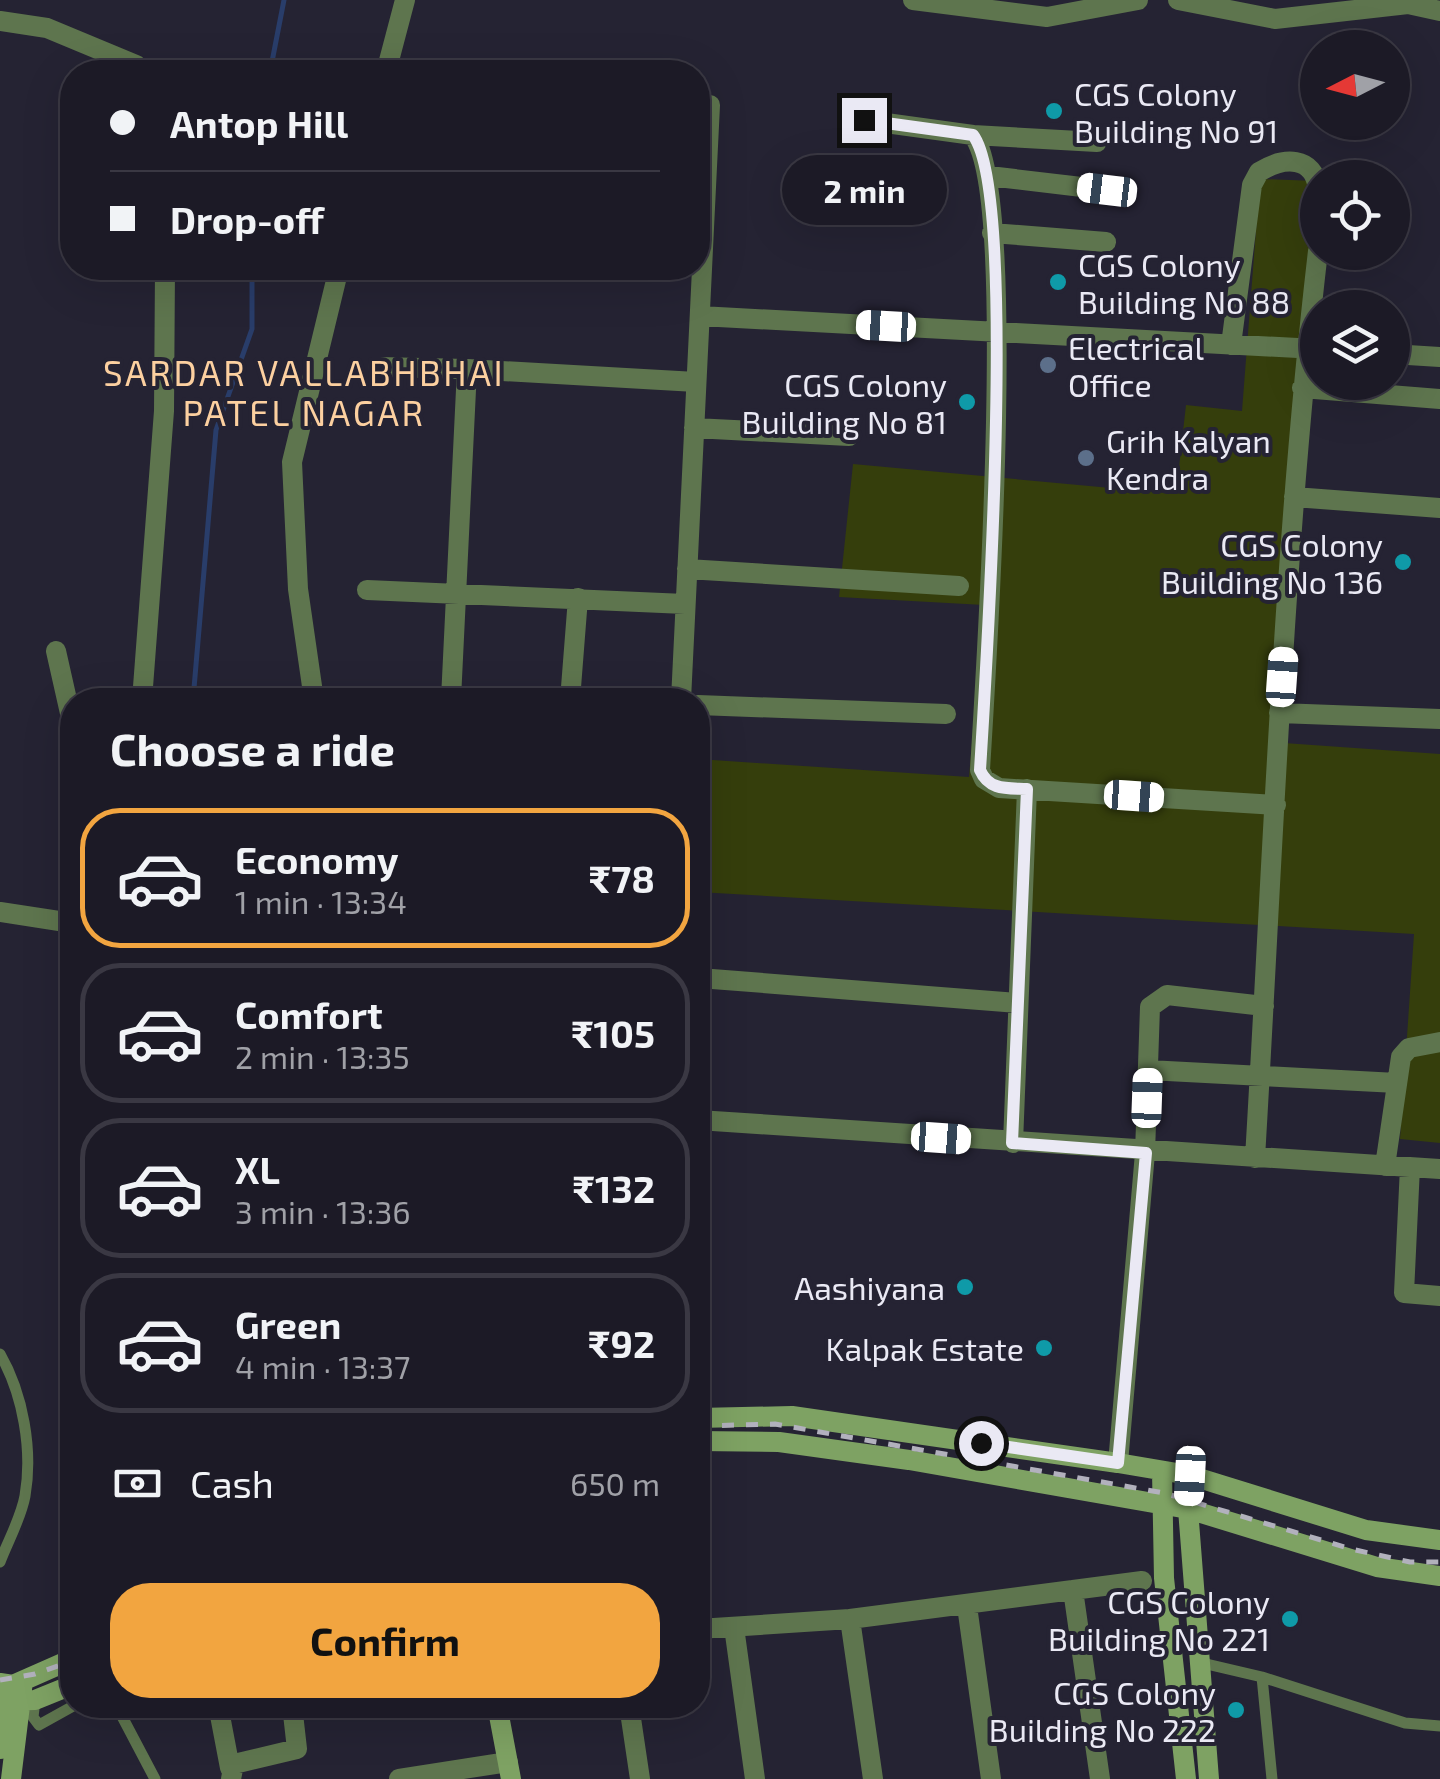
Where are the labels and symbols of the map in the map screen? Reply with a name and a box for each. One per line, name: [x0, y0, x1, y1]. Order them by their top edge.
north arrow: [1300, 30, 1410, 140]
place label: CGS Colony Building No 91: [1074, 74, 1278, 149]
route end: [842, 98, 887, 143]
marker: CGS Colony Building No 91: [1043, 100, 1065, 122]
callout: 2 min: [782, 155, 946, 225]
car: [1075, 171, 1139, 209]
place label: CGS Colony Building No 88: [1078, 245, 1290, 320]
marker: CGS Colony Building No 88: [1047, 271, 1069, 293]
car: [855, 309, 917, 343]
place label: Electrical Office: [1068, 328, 1204, 403]
district label: SARDAR VALLABHBHAI PATEL NAGAR: [103, 351, 505, 433]
marker: Electrical Office: [1037, 354, 1059, 376]
place label: CGS Colony Building No 81: [742, 365, 947, 440]
marker: CGS Colony Building No 81: [956, 391, 978, 413]
place label: Grih Kalyan Kendra: [1106, 421, 1271, 496]
marker: Grih Kalyan Kendra: [1075, 447, 1097, 469]
place label: CGS Colony Building No 136: [1161, 525, 1383, 600]
marker: CGS Colony Building No 136: [1392, 551, 1414, 573]
car: [1265, 646, 1299, 708]
car: [1103, 779, 1165, 813]
car: [1131, 1067, 1163, 1129]
car: [910, 1121, 972, 1155]
place label: Aashiyana: [794, 1268, 945, 1306]
marker: Aashiyana: [954, 1276, 976, 1298]
place label: Kalpak Estate: [825, 1329, 1024, 1367]
marker: Kalpak Estate: [1033, 1337, 1055, 1359]
route start: [959, 1421, 1004, 1466]
car: [1173, 1445, 1207, 1507]
place label: CGS Colony Building No 221: [1048, 1582, 1270, 1657]
marker: CGS Colony Building No 221: [1279, 1608, 1301, 1630]
place label: CGS Colony Building No 222: [989, 1673, 1216, 1748]
marker: CGS Colony Building No 222: [1225, 1699, 1247, 1721]

